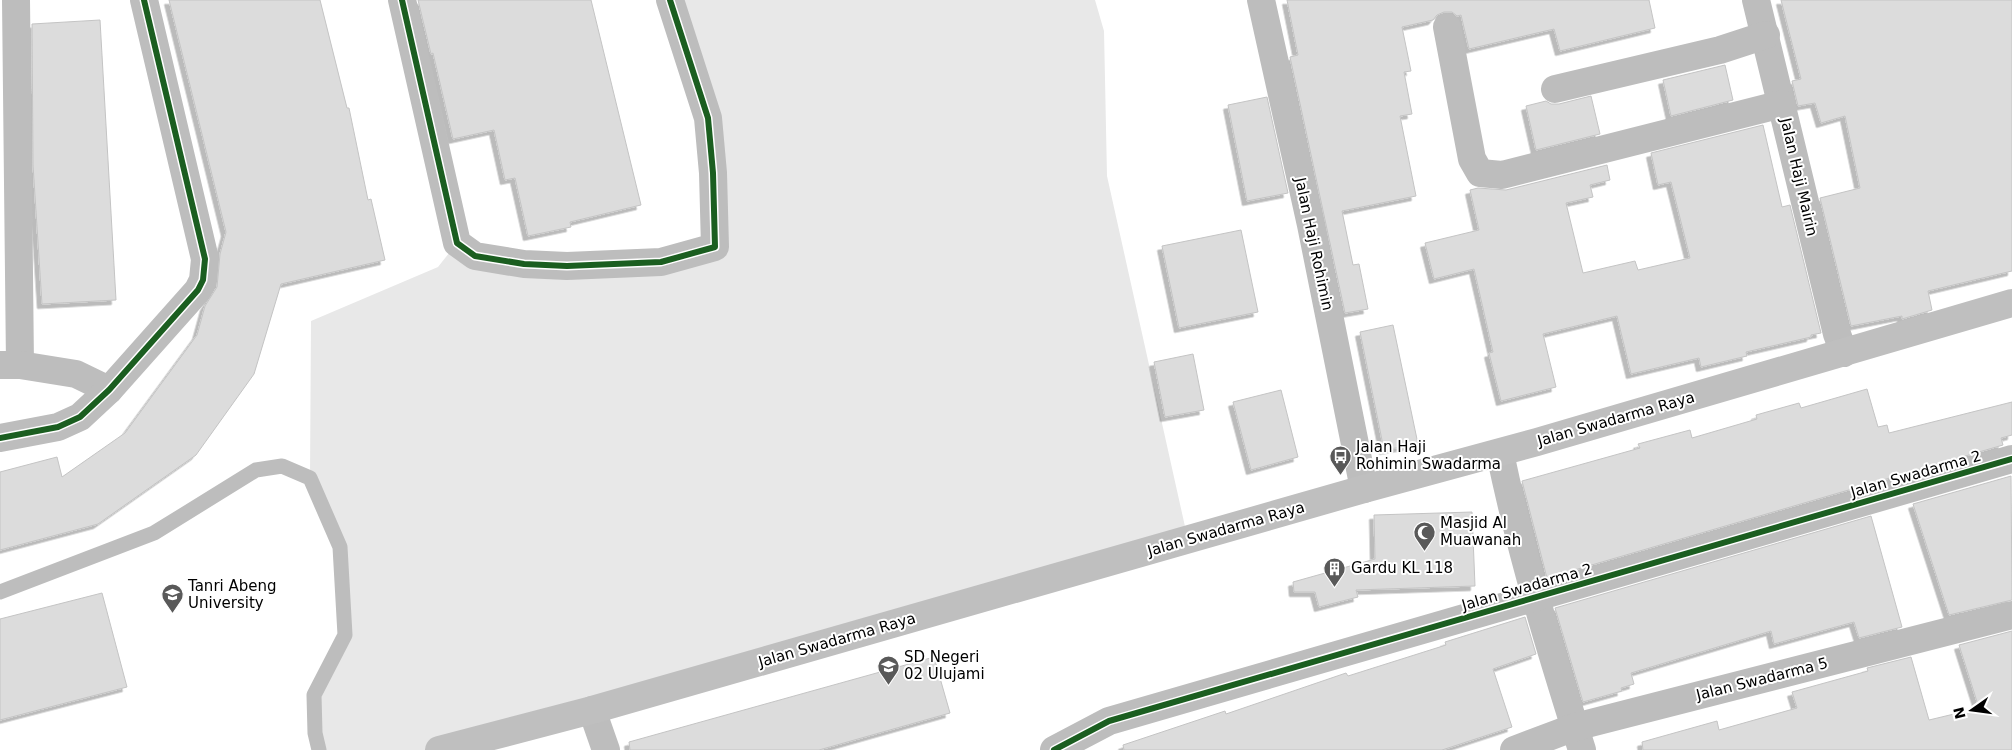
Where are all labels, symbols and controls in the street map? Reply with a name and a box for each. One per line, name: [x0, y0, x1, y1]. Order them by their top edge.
street label: Jalan Haji Mairin: [1776, 115, 1821, 238]
street label: Jalan Haji Rohimin: [1291, 175, 1337, 312]
street label: Jalan Swadarma Raya: [1534, 388, 1697, 450]
place label: Jalan Haji Rohimin Swadarma: [1355, 438, 1501, 473]
bus stop icon: Jalan Haji Rohimin Swadarma: [1328, 444, 1352, 475]
street label: Jalan Swadarma 2: [1848, 447, 1983, 502]
street label: Jalan Swadarma Raya: [1144, 498, 1307, 560]
place label: Masjid Al Muawanah: [1440, 514, 1521, 549]
mosque icon: Masjid Al Muawanah: [1412, 520, 1436, 551]
building icon: Gardu KL 118: [1323, 556, 1347, 587]
place label: Gardu KL 118: [1351, 559, 1453, 577]
street label: Jalan Swadarma 2: [1459, 560, 1594, 615]
place label: Tanri Abeng University: [187, 577, 277, 612]
school or university icon: Tanri Abeng University: [160, 583, 184, 614]
street label: Jalan Swadarma Raya: [755, 609, 918, 671]
place label: SD Negeri 02 Ulujami: [904, 648, 985, 683]
school or university icon: SD Negeri 02 Ulujami: [876, 654, 900, 685]
street label: Jalan Swadarma 5: [1693, 654, 1830, 704]
north arrow: [1947, 685, 1997, 735]
text: N: [1950, 706, 1969, 721]

